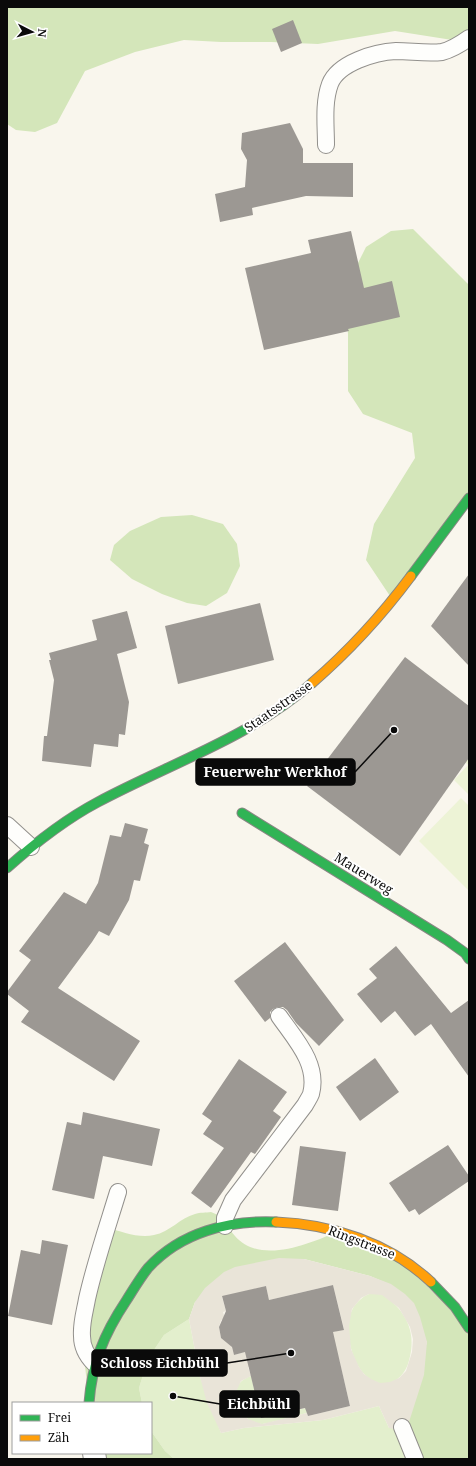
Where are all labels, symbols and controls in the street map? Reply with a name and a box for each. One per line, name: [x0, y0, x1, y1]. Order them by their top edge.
north arrow: [12, 12, 52, 52]
text: N: [34, 28, 50, 39]
street label: Staatsstrasse: [240, 676, 316, 736]
callout: Feuerwehr Werkhof: [196, 759, 355, 785]
text: Feuerwehr Werkhof: [203, 762, 348, 781]
street label: Mauerweg: [331, 848, 397, 898]
street label: Ringstrasse: [326, 1221, 398, 1263]
callout: Schloss Eichbühl: [92, 1350, 227, 1376]
text: Schloss Eichbühl: [101, 1353, 220, 1372]
callout: Eichbühl: [220, 1391, 299, 1417]
text: Eichbühl: [227, 1394, 291, 1413]
legend: [12, 1402, 152, 1454]
text: Frei: [48, 1409, 71, 1426]
text: Zäh: [48, 1429, 70, 1446]

